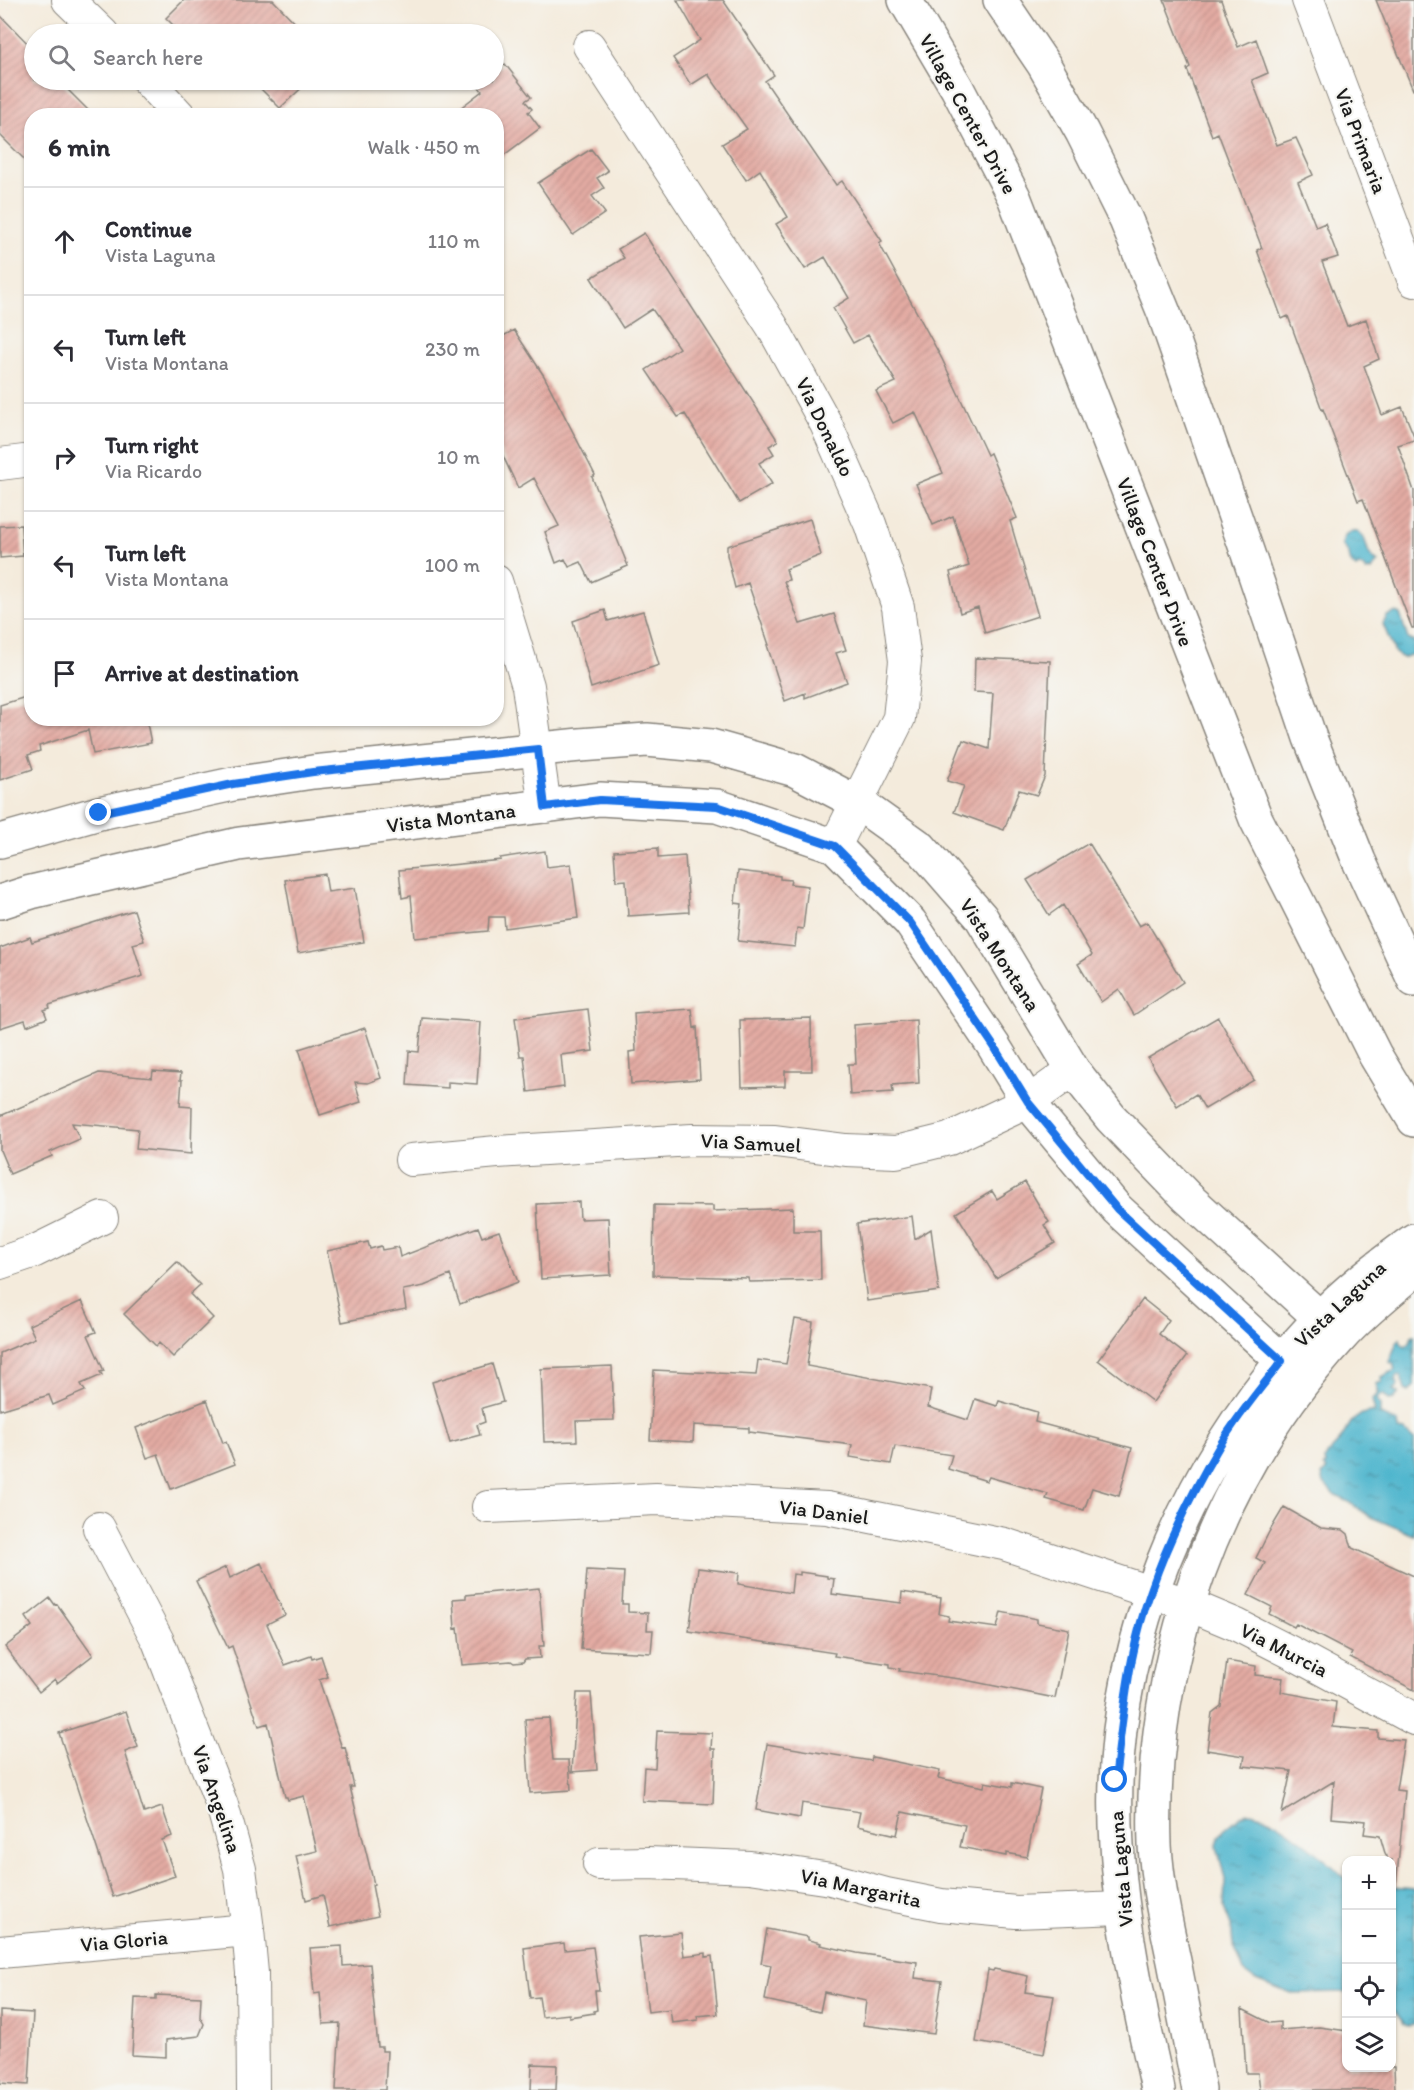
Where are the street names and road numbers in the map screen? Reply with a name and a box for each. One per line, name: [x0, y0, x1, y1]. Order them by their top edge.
street label: Village Center Drive: [914, 29, 1023, 198]
street label: Via Primaria: [1330, 85, 1393, 197]
street label: Via Donaldo: [791, 373, 860, 481]
street label: Village Center Drive: [1112, 474, 1199, 650]
street label: Vista Montana: [385, 797, 517, 838]
street label: Vista Montana: [955, 893, 1046, 1016]
street label: Via Samuel: [700, 1127, 802, 1158]
street label: Vista Laguna: [1289, 1255, 1391, 1352]
street label: Via Daniel: [778, 1494, 870, 1529]
street label: Via Murcia: [1236, 1617, 1332, 1682]
street label: Via Angelina: [187, 1742, 248, 1856]
street label: Vista Laguna: [1103, 1810, 1138, 1928]
street label: Via Margarita: [798, 1862, 924, 1913]
street label: Via Gloria: [79, 1924, 169, 1957]

